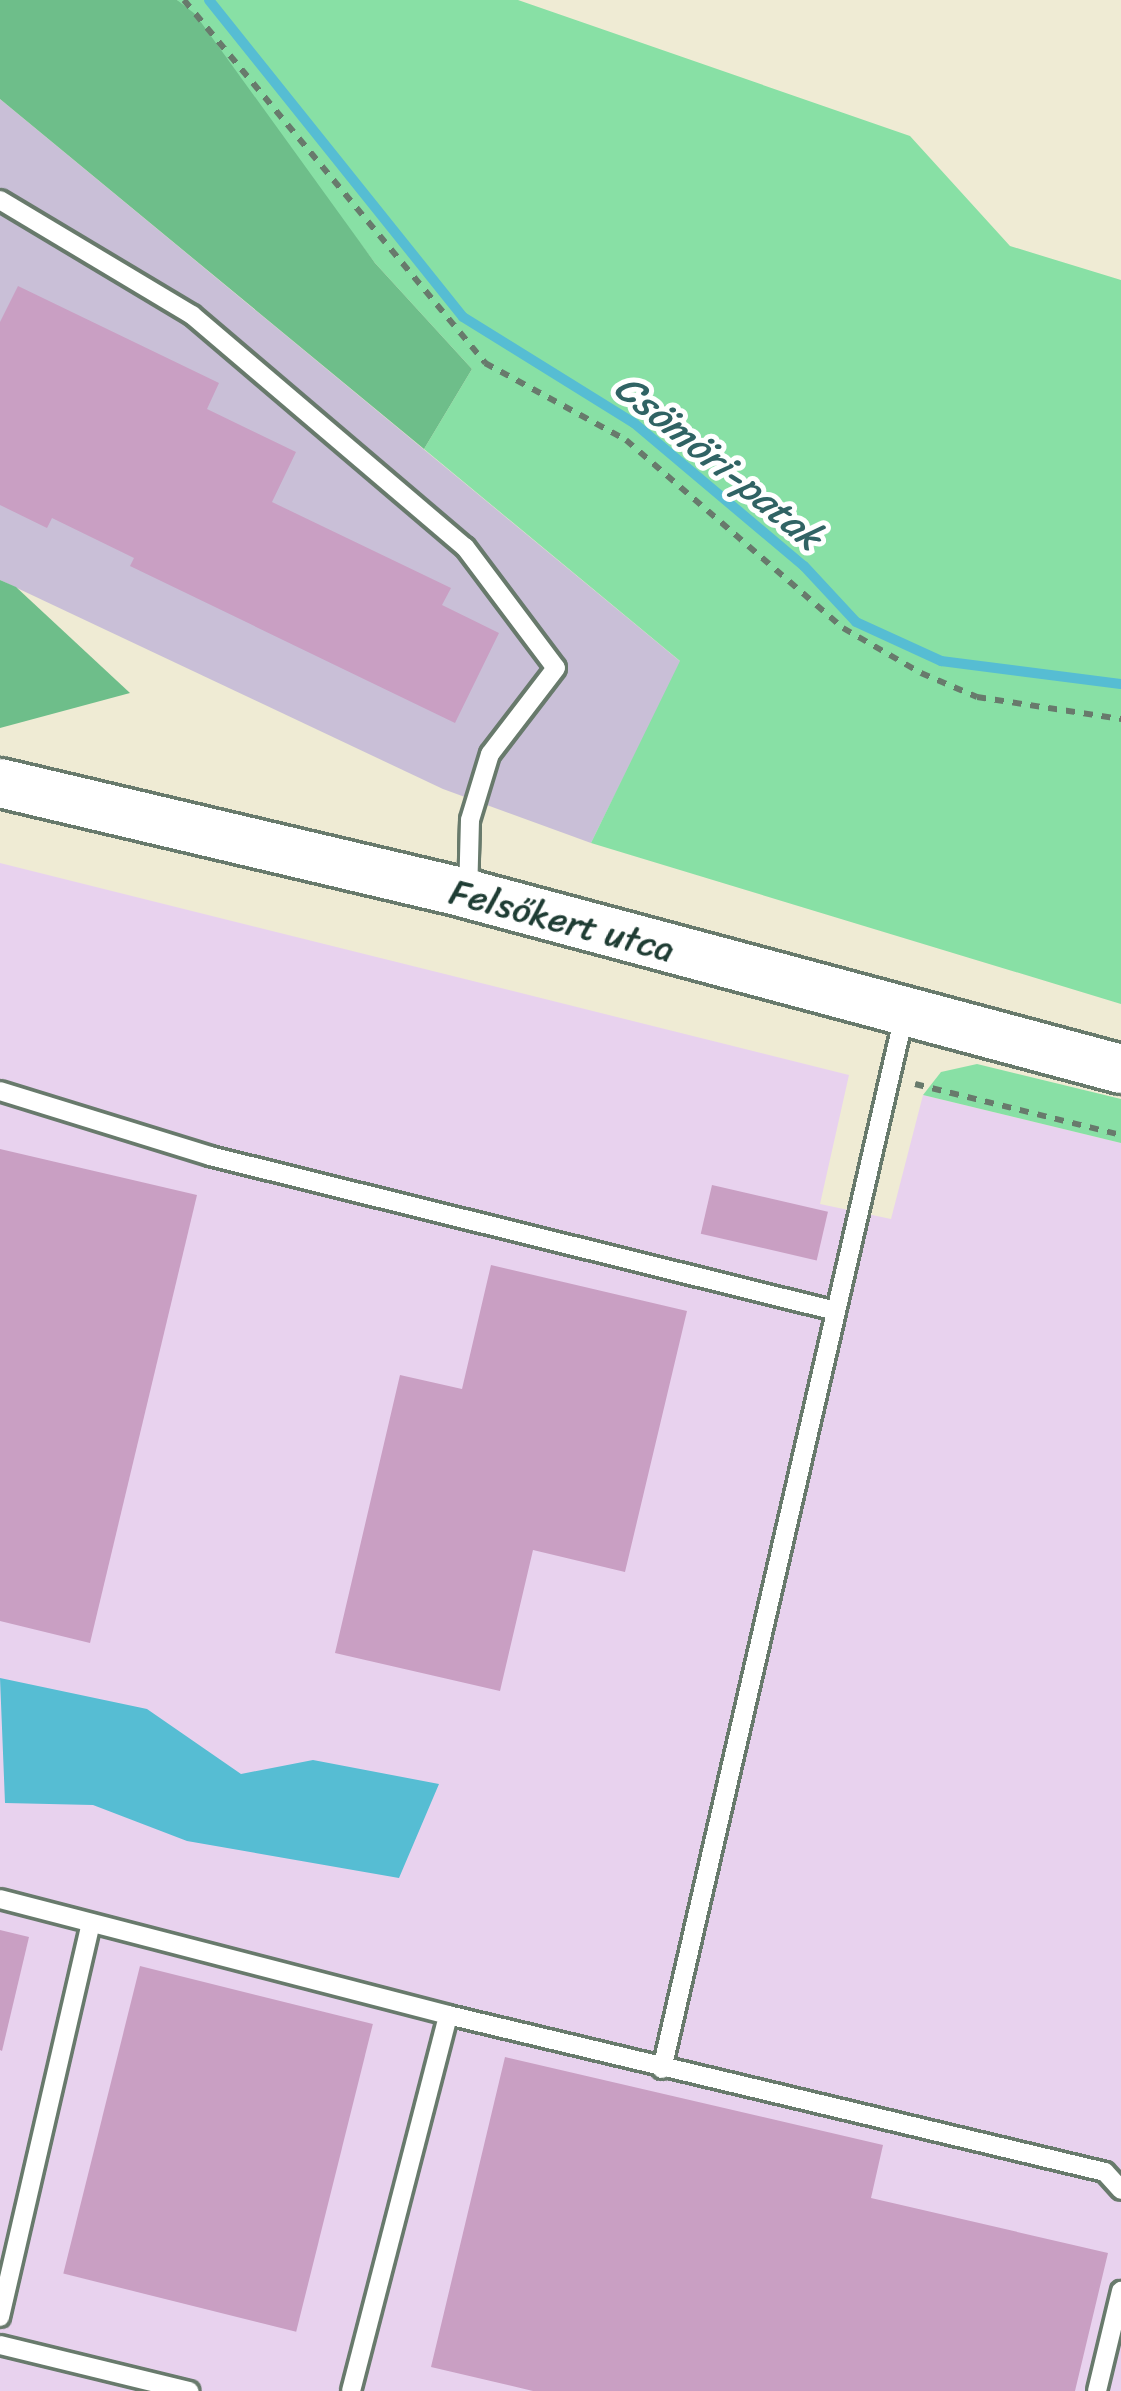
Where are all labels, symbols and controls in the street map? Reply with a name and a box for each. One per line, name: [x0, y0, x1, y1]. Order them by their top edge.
water label: Csömöri-patak: [605, 364, 833, 560]
street label: Felsőkert utca: [444, 870, 680, 972]

